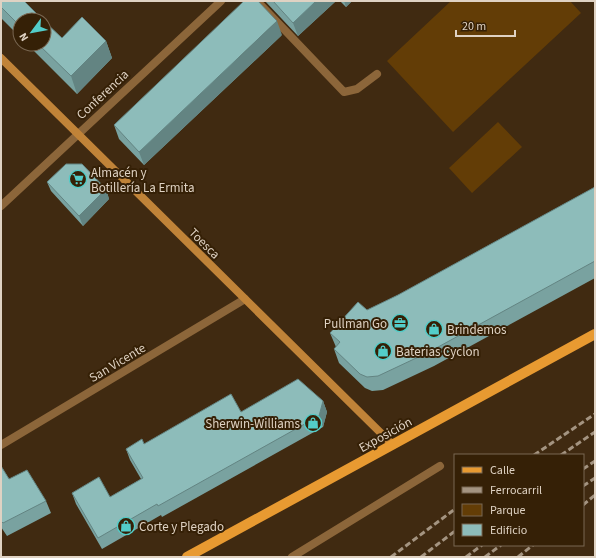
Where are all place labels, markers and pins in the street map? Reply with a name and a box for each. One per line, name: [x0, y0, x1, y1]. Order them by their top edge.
place label: Almacén y Botillería La Ermita: [91, 164, 194, 197]
supermarket icon: Almacén y Botillería La Ermita: [68, 169, 88, 189]
office icon: Pullman Go: [390, 313, 410, 333]
place label: Pullman Go: [324, 315, 387, 333]
shop icon: Brindemos: [424, 319, 444, 339]
place label: Brindemos: [447, 321, 507, 339]
shop icon: Baterias Cyclon: [373, 341, 393, 361]
place label: Baterias Cyclon: [396, 343, 480, 361]
shop icon: Sherwin-Williams: [303, 413, 323, 433]
place label: Sherwin-Williams: [205, 415, 301, 433]
shop icon: Corte y Plegado: [116, 516, 136, 536]
place label: Corte y Plegado: [139, 518, 224, 536]

